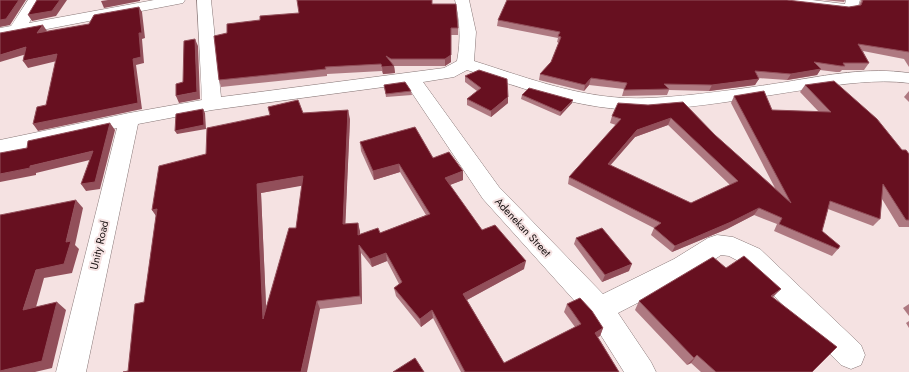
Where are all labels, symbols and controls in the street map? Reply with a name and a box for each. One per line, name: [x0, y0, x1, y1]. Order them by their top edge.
street label: Adenekan Street: [491, 194, 555, 261]
street label: Unity Road: [86, 219, 112, 271]

